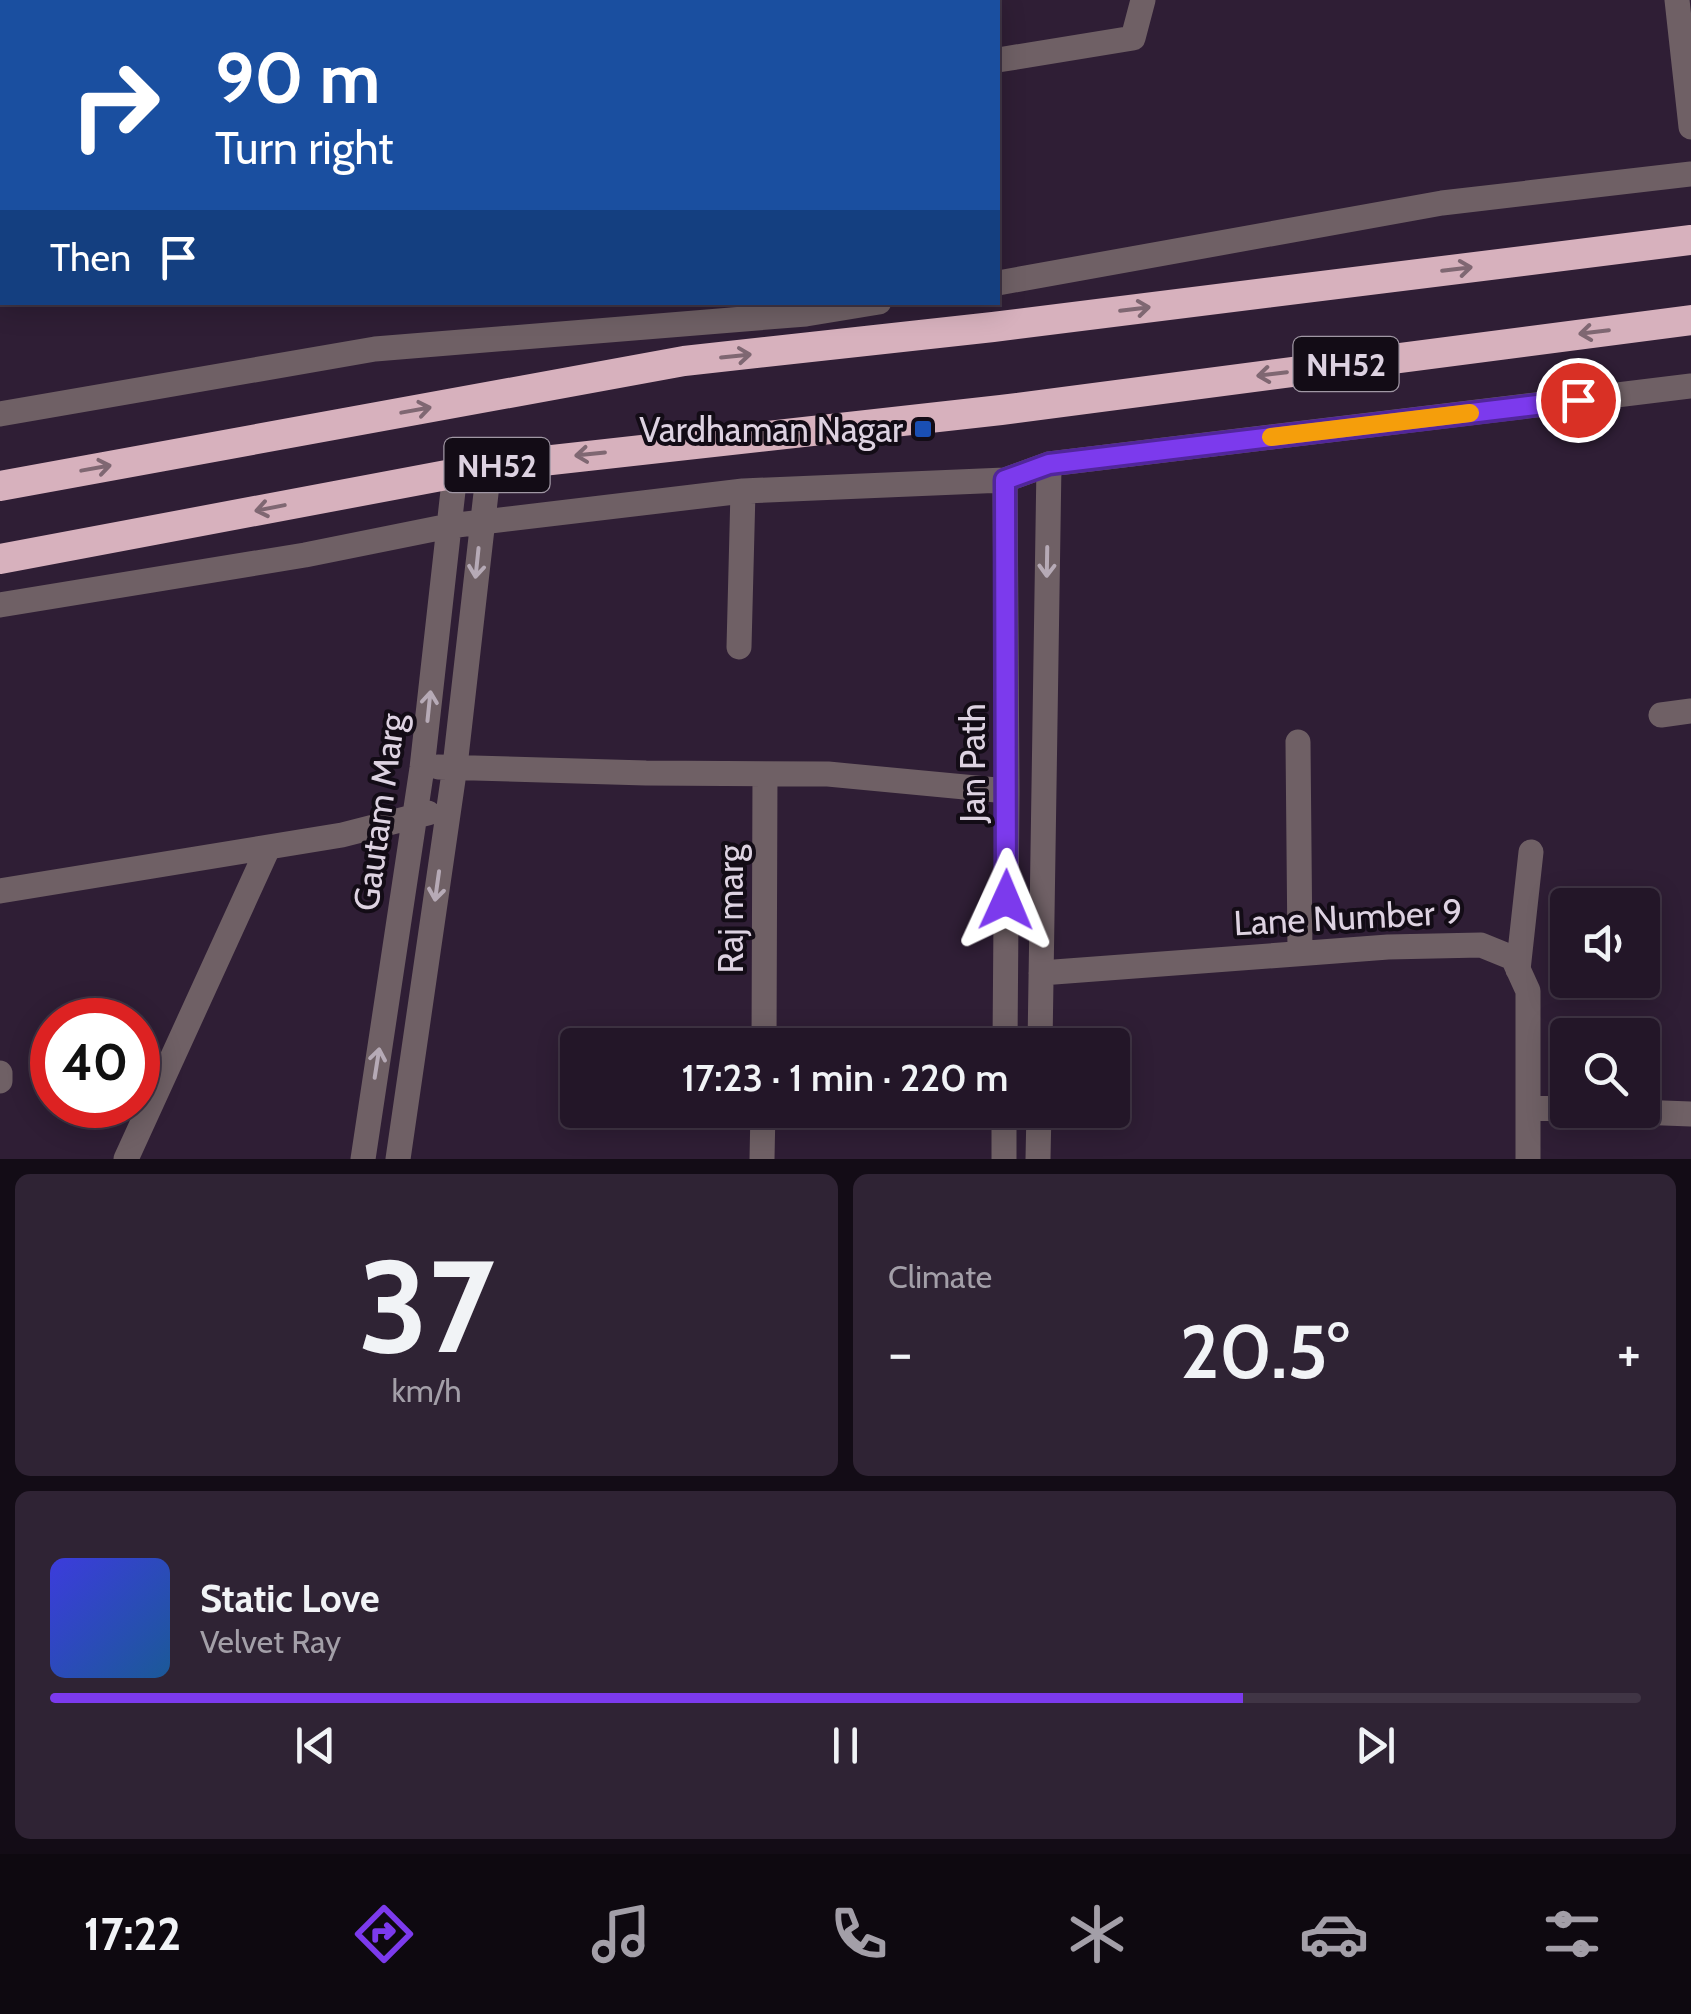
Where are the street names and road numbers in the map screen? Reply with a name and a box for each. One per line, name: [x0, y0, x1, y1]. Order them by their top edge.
road number: NH52: [1294, 337, 1398, 391]
road number: NH52: [444, 438, 550, 492]
street label: Jan Path: [951, 703, 994, 824]
street label: Gautam Marg: [344, 710, 414, 914]
street label: Raj marg: [709, 844, 752, 973]
street label: Lane Number 9: [1232, 890, 1464, 944]

